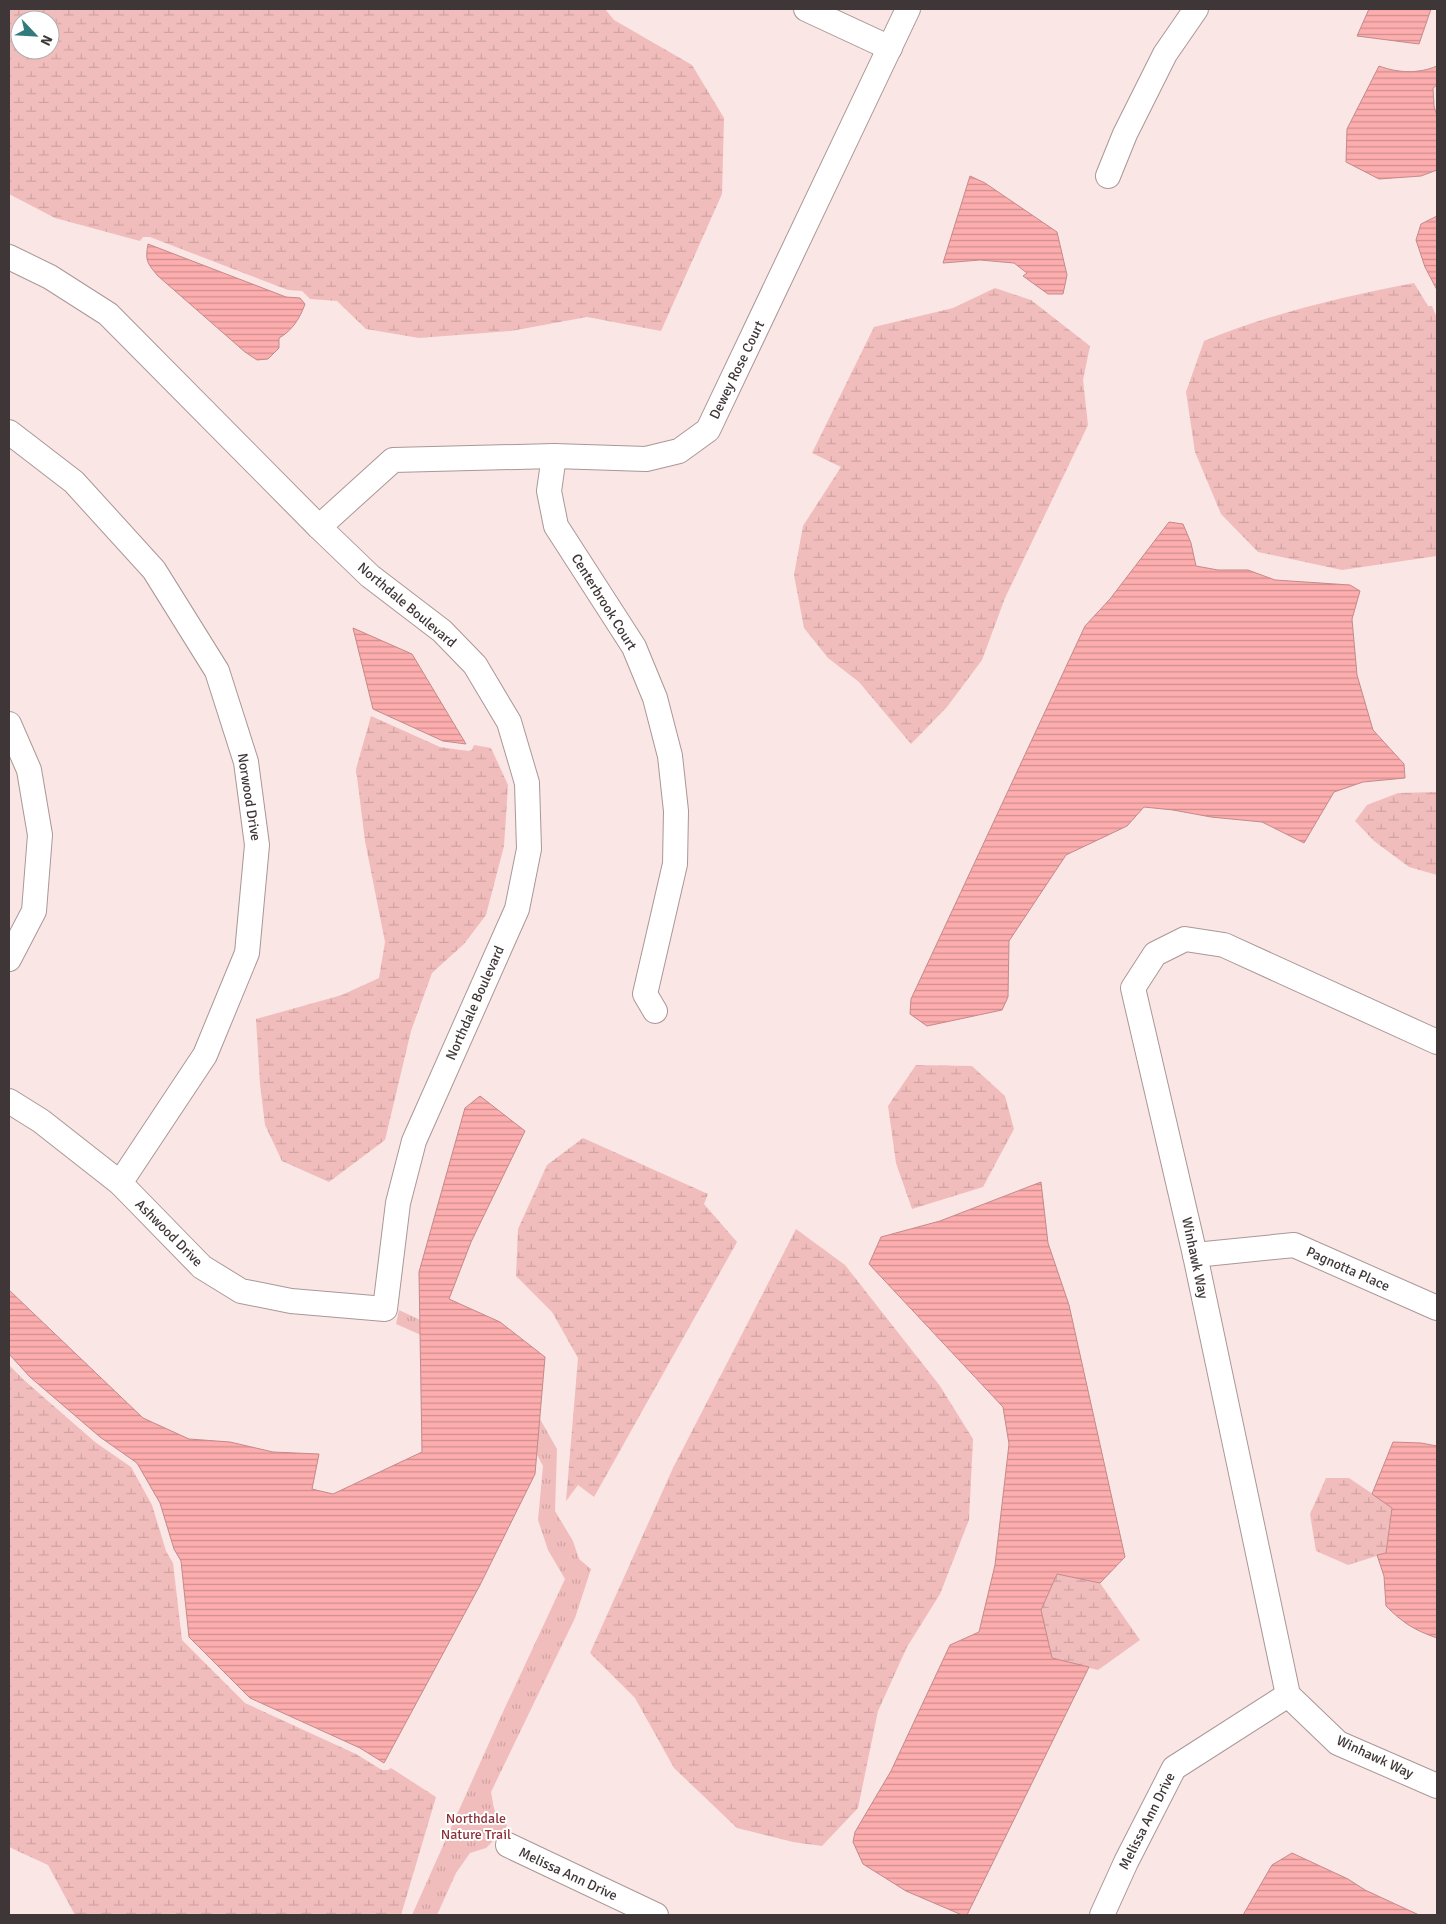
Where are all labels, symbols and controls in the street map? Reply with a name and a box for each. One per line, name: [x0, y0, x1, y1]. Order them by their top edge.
north arrow: [10, 10, 60, 60]
text: N: [37, 32, 56, 48]
street label: Dewey Rose Court: [706, 318, 768, 422]
street label: Centerbrook Court: [568, 551, 641, 653]
street label: Northdale Boulevard: [354, 559, 460, 651]
street label: Norwood Drive: [234, 752, 264, 842]
street label: Northdale Boulevard: [442, 943, 508, 1063]
street label: Ashwood Drive: [132, 1196, 206, 1270]
street label: Winhawk Way: [1178, 1216, 1212, 1301]
street label: Pagnotta Place: [1304, 1243, 1392, 1295]
street label: Winhawk Way: [1334, 1732, 1417, 1782]
street label: Melissa Ann Drive: [1115, 1770, 1179, 1872]
park label: Northdale Nature Trail: [441, 1810, 511, 1843]
street label: Melissa Ann Drive: [516, 1844, 620, 1904]

